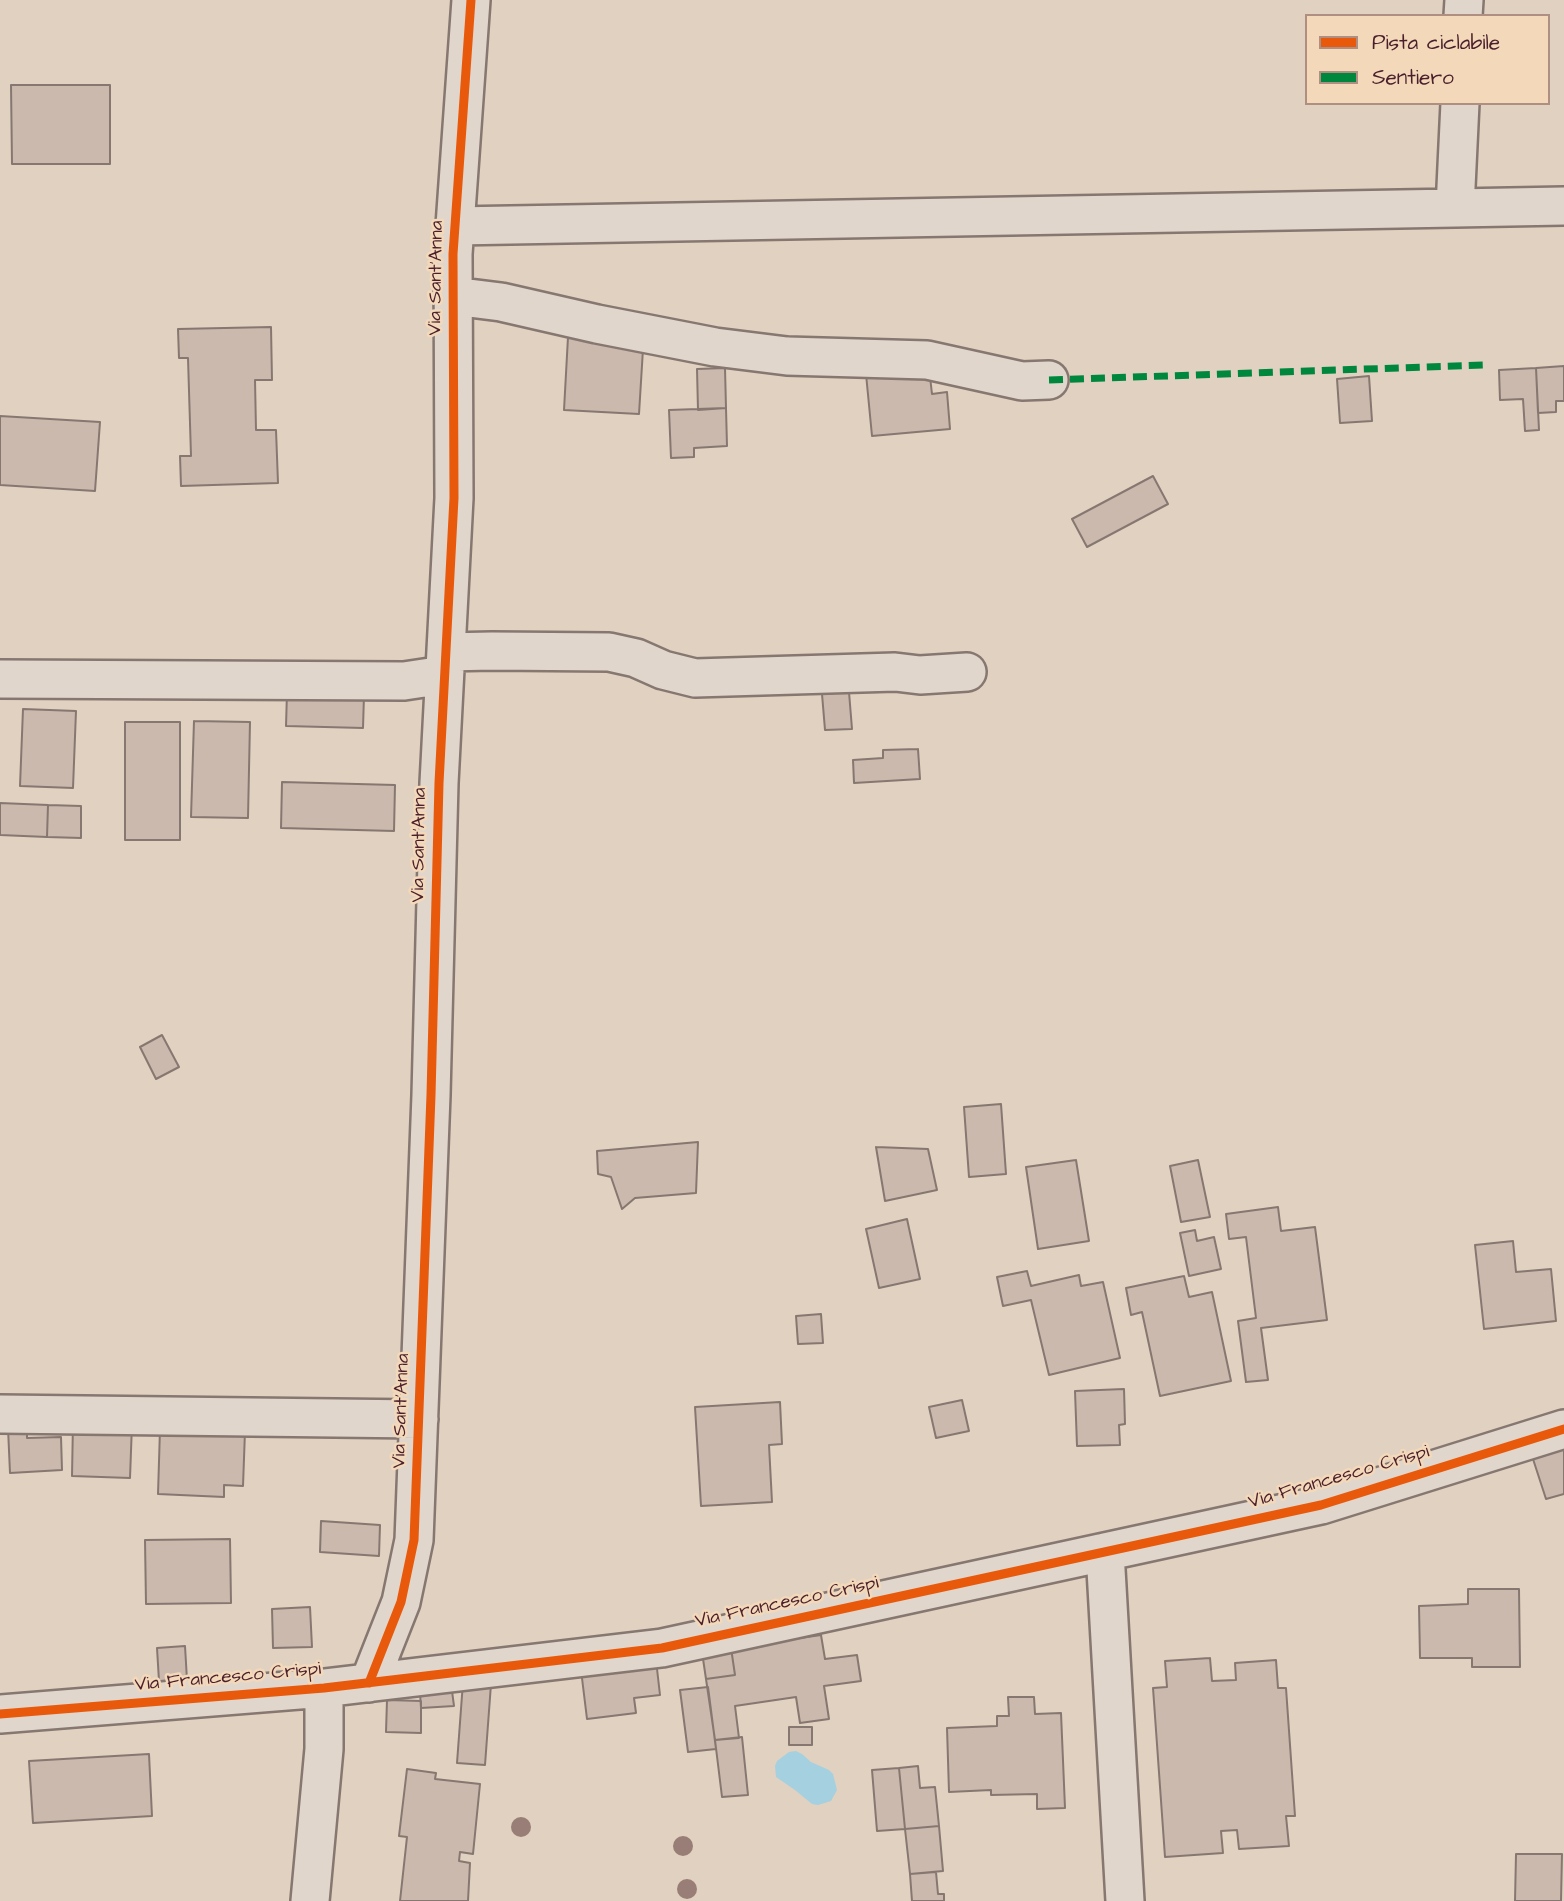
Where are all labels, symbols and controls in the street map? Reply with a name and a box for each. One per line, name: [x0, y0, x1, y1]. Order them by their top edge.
legend: [1305, 14, 1550, 105]
text: Pista ciclabile: [1372, 28, 1500, 57]
text: Sentiero: [1372, 63, 1454, 92]
street label: Via Sant'Anna: [425, 220, 449, 336]
street label: Via Sant'Anna: [408, 787, 432, 903]
street label: Via Sant'Anna: [389, 1353, 415, 1469]
street label: Via Francesco Crispi: [1246, 1441, 1432, 1515]
street label: Via Francesco Crispi: [693, 1572, 881, 1634]
street label: Via Francesco Crispi: [134, 1659, 322, 1697]

